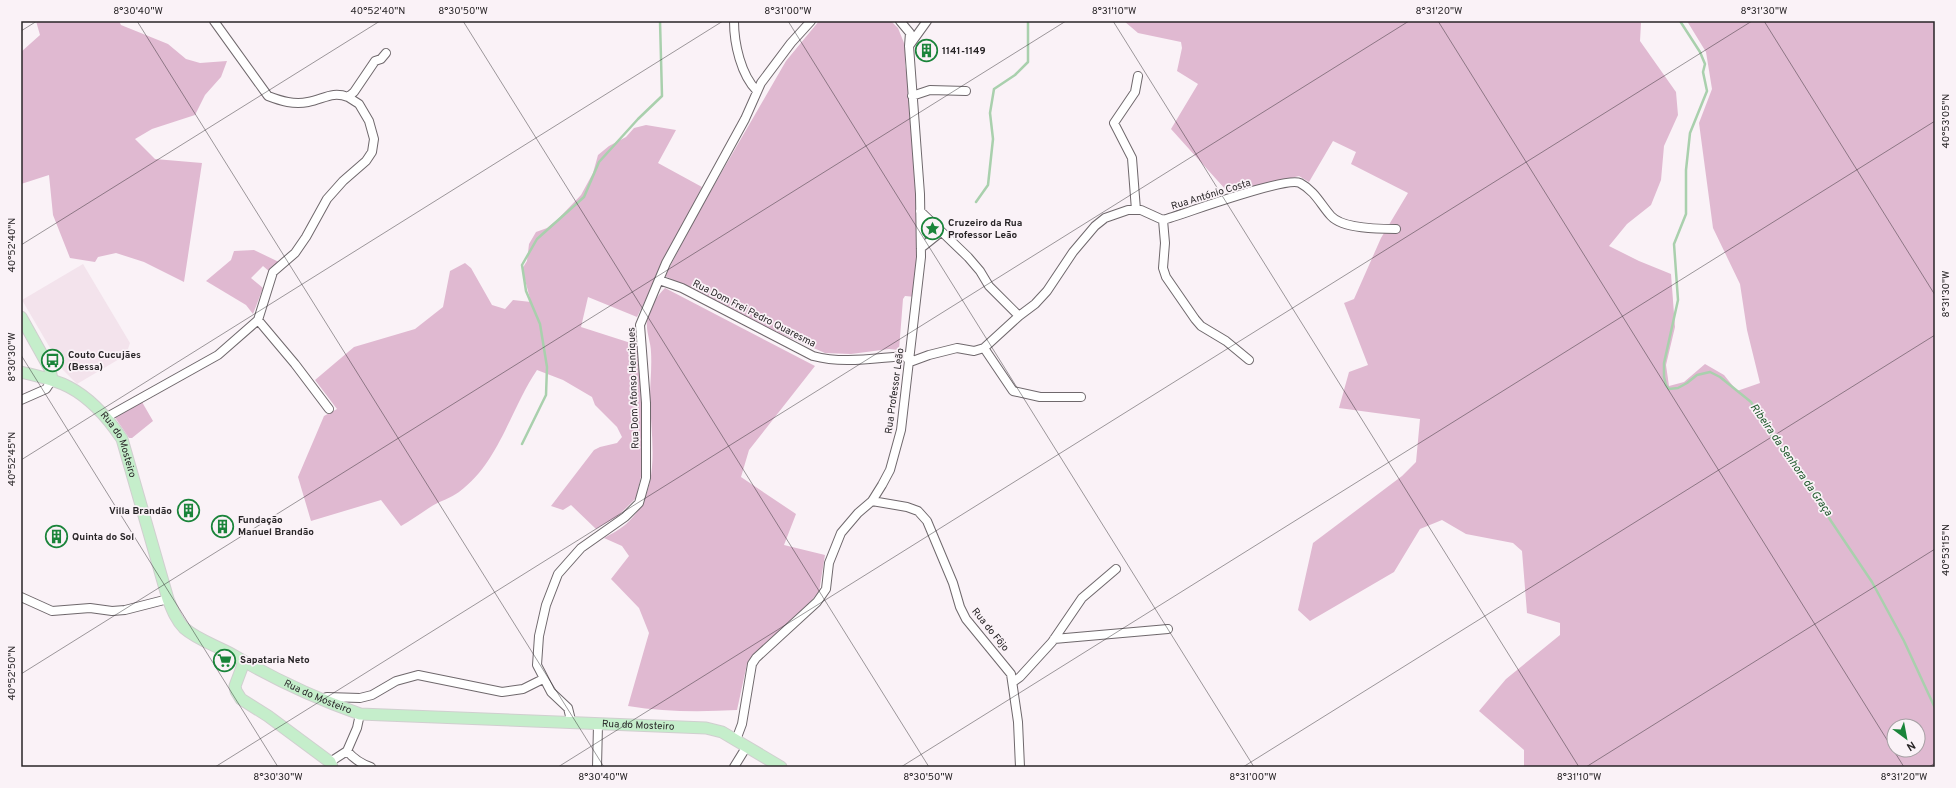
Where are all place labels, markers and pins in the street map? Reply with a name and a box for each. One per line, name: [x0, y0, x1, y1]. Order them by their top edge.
building icon: 1141-1149: [913, 38, 939, 64]
place label: 1141-1149: [942, 45, 986, 58]
place icon: Cruzeiro da Rua Professor Leão: [919, 216, 945, 242]
place label: Cruzeiro da Rua Professor Leão: [948, 217, 1022, 242]
bus stop icon: Couto Cucujães (Bessa): [40, 348, 66, 374]
place label: Couto Cucujães (Bessa): [68, 349, 141, 374]
building icon: Villa Brandão: [175, 498, 201, 524]
place label: Villa Brandão: [109, 505, 172, 518]
building icon: Fundação Manuel Brandão: [210, 513, 236, 539]
place label: Fundação Manuel Brandão: [238, 514, 314, 539]
building icon: Quinta do Sol: [44, 524, 70, 550]
place label: Quinta do Sol: [72, 531, 134, 544]
supermarket icon: Sapataria Neto: [211, 647, 237, 673]
place label: Sapataria Neto: [240, 654, 310, 667]

